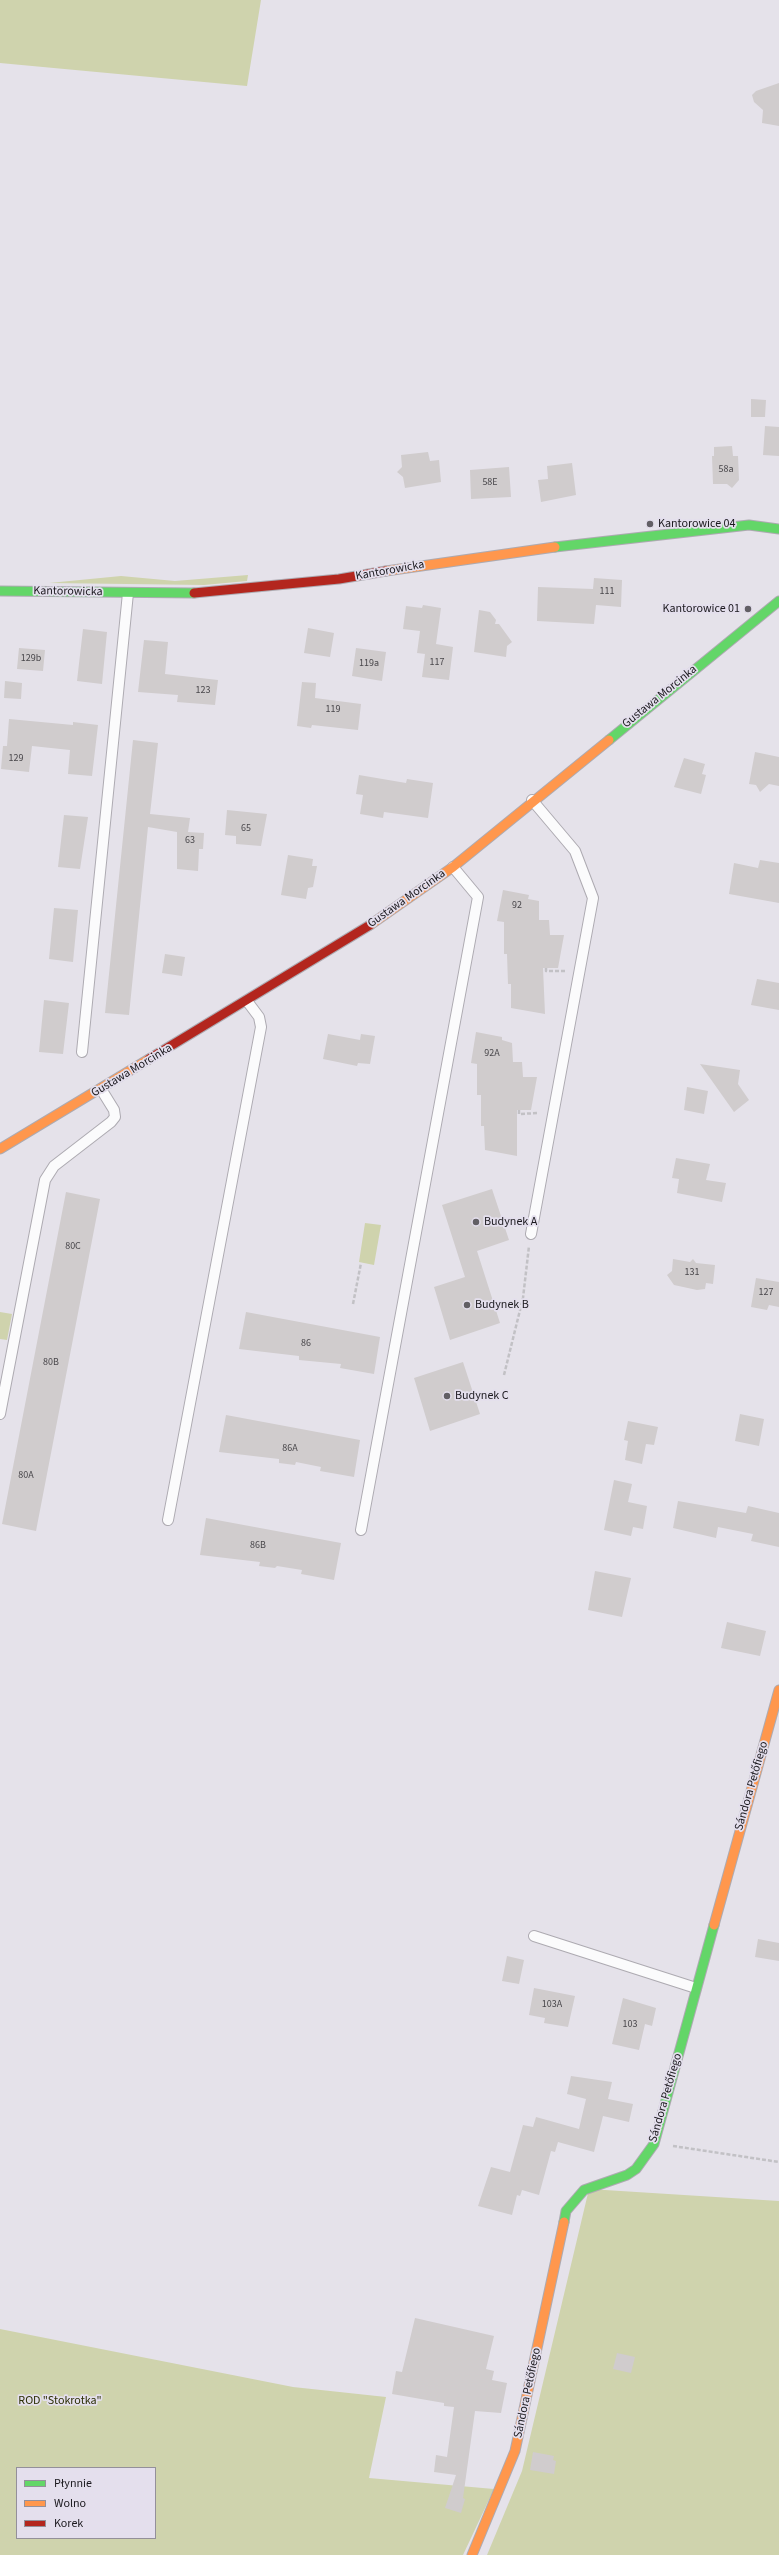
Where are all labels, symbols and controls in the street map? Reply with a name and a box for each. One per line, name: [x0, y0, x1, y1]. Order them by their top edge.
house number: 58a: [719, 464, 733, 476]
house number: 58E: [482, 477, 498, 489]
place label: Kantorowice 04: [658, 517, 736, 531]
marker: Kantorowice 04: [645, 519, 655, 529]
street label: Kantorowicka: [355, 558, 425, 584]
street label: Kantorowicka: [33, 584, 103, 600]
house number: 111: [600, 586, 614, 598]
place label: Kantorowice 01: [662, 602, 740, 616]
marker: Kantorowice 01: [743, 604, 753, 614]
house number: 129b: [21, 653, 41, 665]
house number: 117: [430, 657, 444, 669]
house number: 119a: [359, 658, 379, 670]
street label: Gustawa Morcinka: [620, 663, 700, 731]
house number: 123: [196, 685, 210, 697]
house number: 119: [326, 704, 340, 716]
house number: 129: [9, 753, 23, 765]
house number: 65: [241, 823, 251, 835]
house number: 63: [185, 835, 195, 847]
street label: Gustawa Morcinka: [365, 867, 449, 931]
house number: 92: [512, 900, 522, 912]
street label: Gustawa Morcinka: [89, 1041, 175, 1101]
house number: 92A: [484, 1048, 500, 1060]
place label: Budynek A: [484, 1215, 537, 1229]
marker: Budynek A: [471, 1217, 481, 1227]
house number: 80C: [65, 1241, 81, 1253]
house number: 131: [685, 1267, 699, 1279]
house number: 127: [759, 1287, 773, 1299]
place label: Budynek B: [475, 1298, 529, 1312]
marker: Budynek B: [462, 1300, 472, 1310]
house number: 86: [301, 1338, 311, 1350]
house number: 80B: [43, 1357, 59, 1369]
place label: Budynek C: [455, 1389, 509, 1403]
marker: Budynek C: [442, 1391, 452, 1401]
house number: 86A: [282, 1443, 298, 1455]
house number: 80A: [18, 1470, 34, 1482]
house number: 86B: [250, 1540, 266, 1552]
street label: Sándora Petőfiego: [732, 1740, 772, 1832]
house number: 103A: [542, 1999, 562, 2011]
house number: 103: [623, 2019, 637, 2031]
street label: Sándora Petőfiego: [646, 2052, 686, 2144]
street label: Sándora Petőfiego: [511, 2347, 545, 2439]
park label: ROD "Stokrotka": [18, 2394, 102, 2408]
legend: [16, 2467, 156, 2539]
text: Płynnie: [54, 2475, 92, 2492]
text: Wolno: [54, 2495, 86, 2512]
text: Korek: [54, 2515, 83, 2532]

